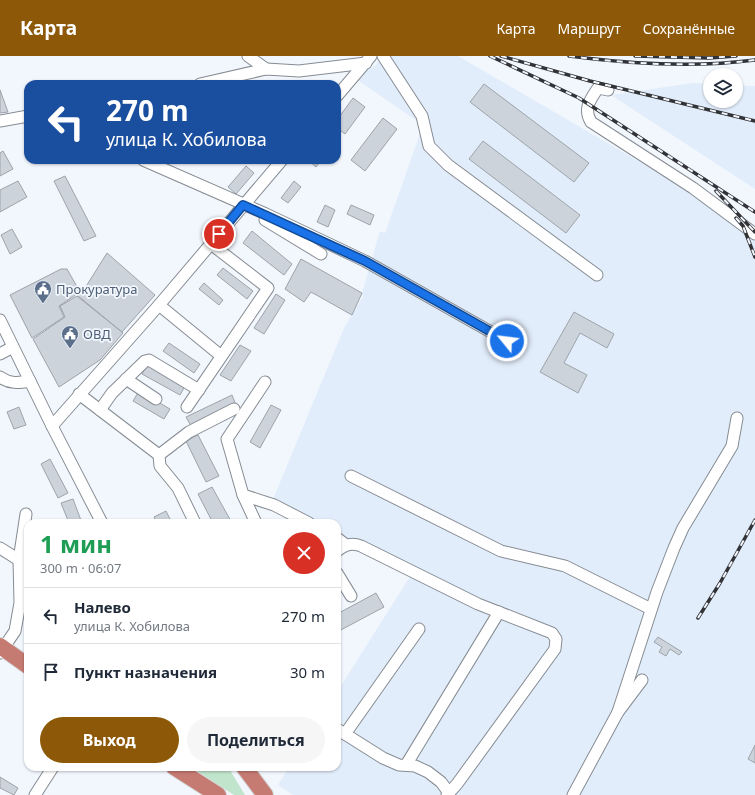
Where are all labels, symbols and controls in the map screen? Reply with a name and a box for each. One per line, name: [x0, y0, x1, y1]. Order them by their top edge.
text: Карта: [20, 15, 77, 41]
text: Карта: [496, 19, 535, 38]
text: Маршрут: [557, 19, 621, 38]
text: Сохранённые: [643, 19, 735, 38]
map controls: [703, 68, 743, 108]
button: layers: [703, 68, 743, 108]
text: 270 m: [106, 91, 189, 129]
icon: left: [40, 96, 92, 148]
text: улица К. Хобилова: [106, 127, 267, 151]
pin: [202, 217, 236, 251]
icon: arrive: [208, 223, 230, 245]
public building icon: Прокуратура: [33, 279, 53, 304]
place label: Прокуратура: [56, 280, 137, 298]
position arrow: [486, 320, 528, 362]
public building icon: ОВД: [60, 324, 80, 349]
place label: ОВД: [83, 325, 111, 343]
text: 1 мин: [40, 527, 112, 560]
button: close: [283, 532, 325, 574]
text: 300 m · 06:07: [40, 559, 121, 577]
text: Налево: [74, 597, 131, 617]
icon: left: [40, 605, 62, 627]
text: 270 m: [281, 606, 325, 626]
text: улица К. Хобилова: [74, 617, 190, 635]
icon: arrive: [40, 661, 62, 683]
text: Пункт назначения: [74, 662, 217, 682]
text: 30 m: [290, 662, 325, 682]
button: Выход: [40, 717, 179, 763]
button: Поделиться: [187, 717, 325, 763]

